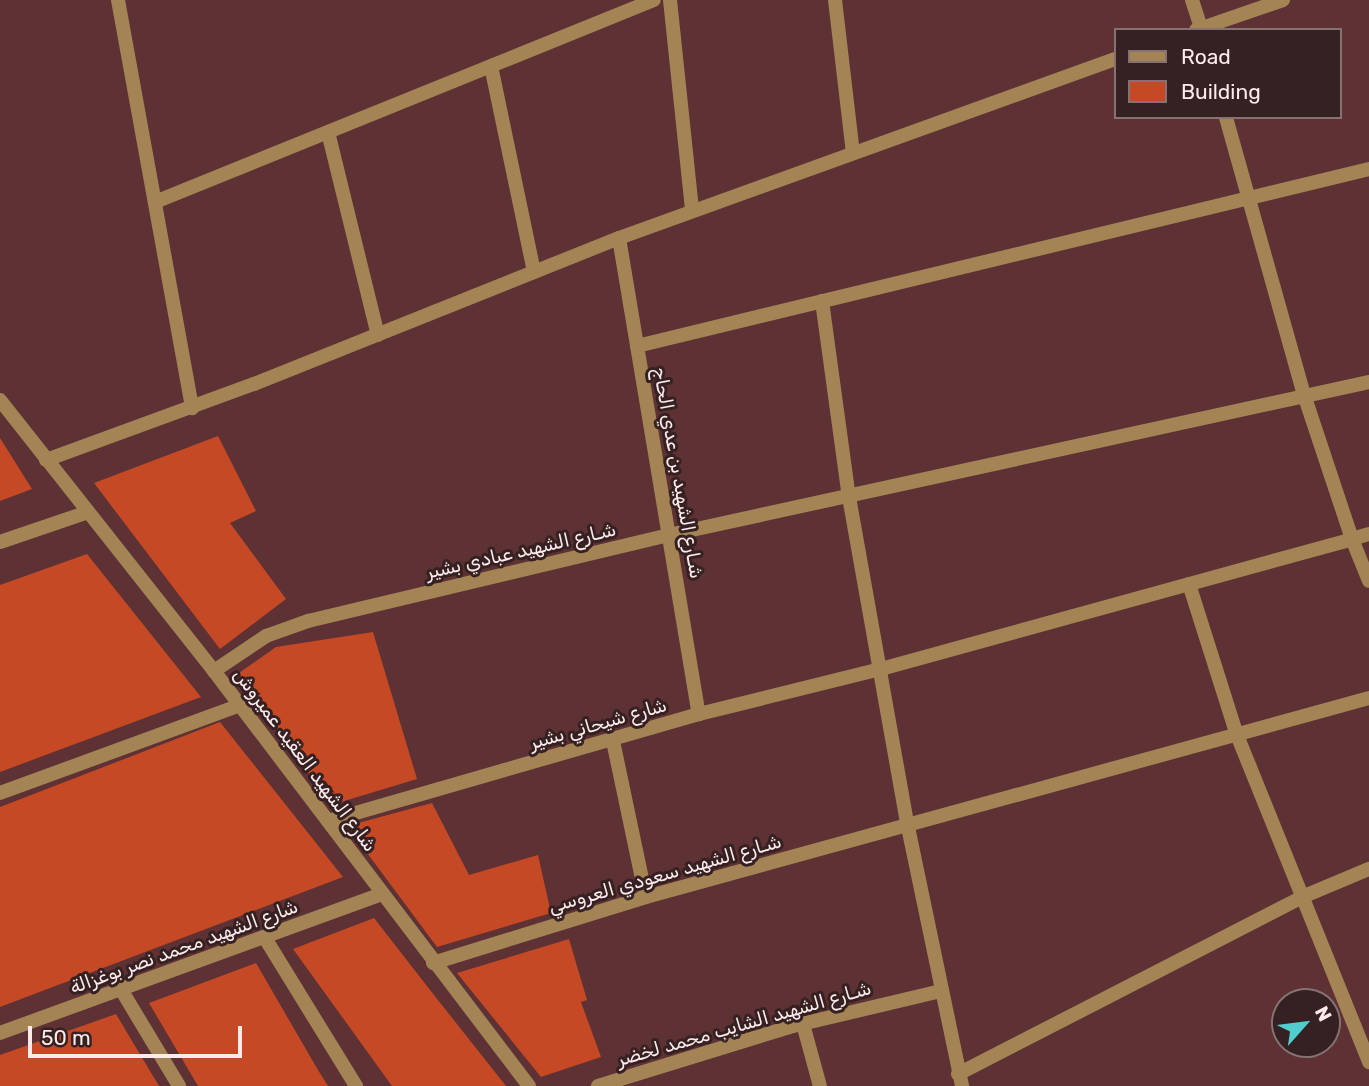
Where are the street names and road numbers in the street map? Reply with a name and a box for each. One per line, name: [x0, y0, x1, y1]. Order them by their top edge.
street label: شـارع الشهيد بن عدي الحاج: [648, 366, 708, 580]
street label: شـارع الشهيد عبادي بشير: [424, 518, 618, 584]
street label: شارع الشهيد العقيد عميروش: [229, 664, 381, 856]
street label: شارع شيحاني بشير: [527, 693, 669, 755]
street label: شـارع الشهيد سعودي العروسي: [546, 830, 784, 918]
street label: شارع الشهيد محمد نصر بوغزالة: [67, 895, 301, 999]
street label: شـارع الشهيد الشايب محمد لخضر: [614, 977, 874, 1071]

